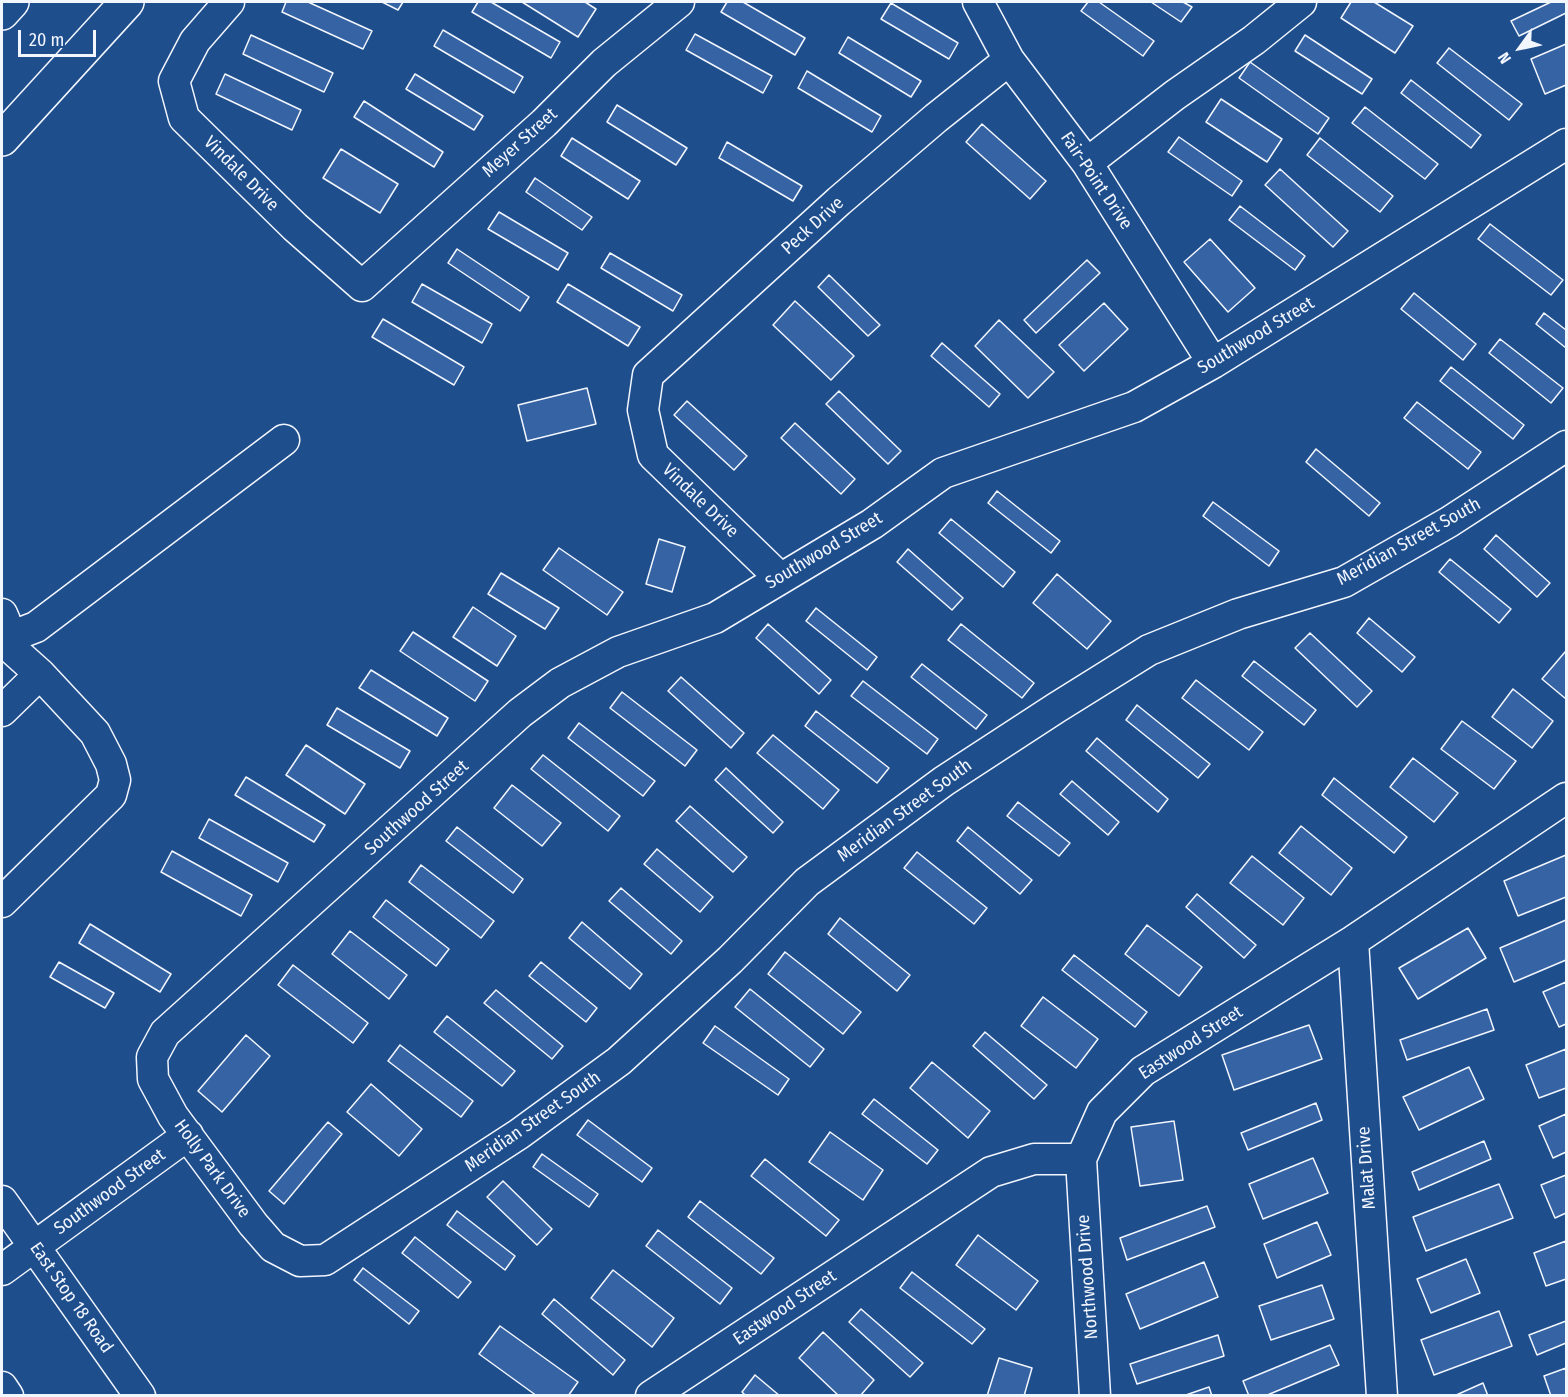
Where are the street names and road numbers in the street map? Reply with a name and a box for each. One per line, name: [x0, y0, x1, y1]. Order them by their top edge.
street label: Meyer Street: [478, 104, 562, 182]
street label: Fair-Point Drive: [1055, 128, 1137, 234]
street label: Vindale Drive: [199, 132, 283, 216]
street label: Peck Drive: [777, 192, 849, 260]
street label: Southwood Street: [1194, 293, 1318, 379]
street label: Vindale Drive: [657, 459, 743, 543]
street label: Meridian Street South: [1333, 494, 1485, 590]
street label: Southwood Street: [762, 508, 886, 594]
street label: Meridian Street South: [834, 755, 976, 867]
street label: Southwood Street: [361, 756, 473, 860]
street label: Eastwood Street: [1135, 1001, 1247, 1085]
street label: Meridian Street South: [461, 1067, 605, 1177]
street label: Holly Park Drive: [169, 1116, 255, 1222]
street label: Malat Drive: [1353, 1126, 1381, 1210]
street label: Southwood Street: [50, 1144, 170, 1240]
street label: Northwood Drive: [1073, 1214, 1103, 1340]
street label: East Stop 18 Road: [25, 1239, 117, 1357]
street label: Eastwood Street: [729, 1266, 841, 1350]

